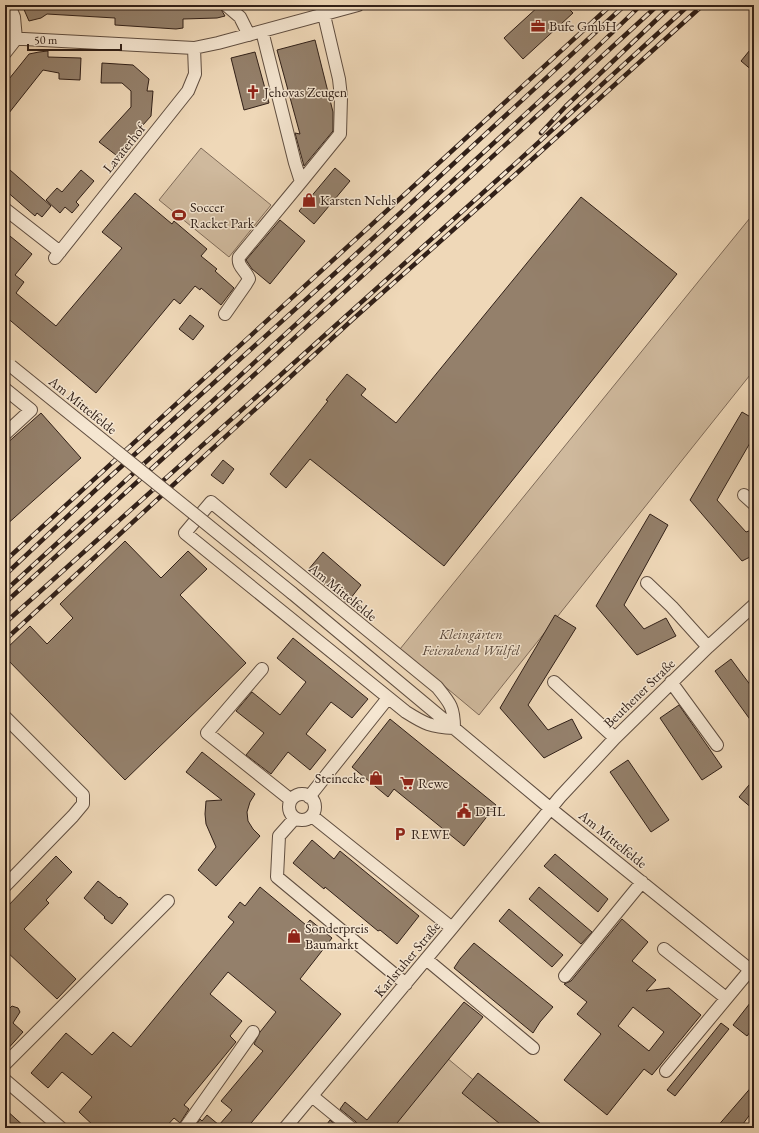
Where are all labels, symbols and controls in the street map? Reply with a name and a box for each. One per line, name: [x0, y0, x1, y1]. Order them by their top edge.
place label: Bufe GmbH: [549, 17, 617, 35]
office icon: Bufe GmbH: [530, 18, 546, 34]
scale bar: [28, 26, 121, 52]
text: 50 m: [34, 32, 58, 48]
place label: Jehovas Zeugen: [263, 83, 348, 101]
church icon: Jehovas Zeugen: [245, 84, 261, 100]
street label: Lavaterhof: [99, 119, 150, 176]
place label: Karsten Nehls: [320, 191, 396, 209]
shop icon: Karsten Nehls: [301, 192, 317, 208]
place label: Soccer Racket Park: [190, 198, 255, 232]
sports icon: Soccer Racket Park: [171, 207, 187, 223]
street label: Am Mittelfelde: [44, 371, 121, 438]
street label: Am Mittelfelde: [304, 558, 381, 625]
park label: Kleingärten Feierabend Wülfel: [421, 625, 521, 659]
street label: Beuthener Straße: [600, 654, 679, 731]
place label: Steinecke: [315, 769, 366, 787]
shop icon: Steinecke: [368, 770, 384, 786]
place label: Rewe: [418, 774, 449, 792]
supermarket icon: Rewe: [399, 775, 415, 791]
place label: DHL: [475, 802, 506, 820]
public building icon: DHL: [456, 803, 472, 819]
street label: Am Mittelfelde: [574, 805, 651, 872]
place label: REWE: [411, 825, 450, 843]
parking icon: REWE: [392, 826, 408, 842]
street label: Karlsruher Straße: [370, 917, 444, 1001]
place label: Sonderpreis Baumarkt: [305, 919, 369, 953]
shop icon: Sonderpreis Baumarkt: [286, 928, 302, 944]

